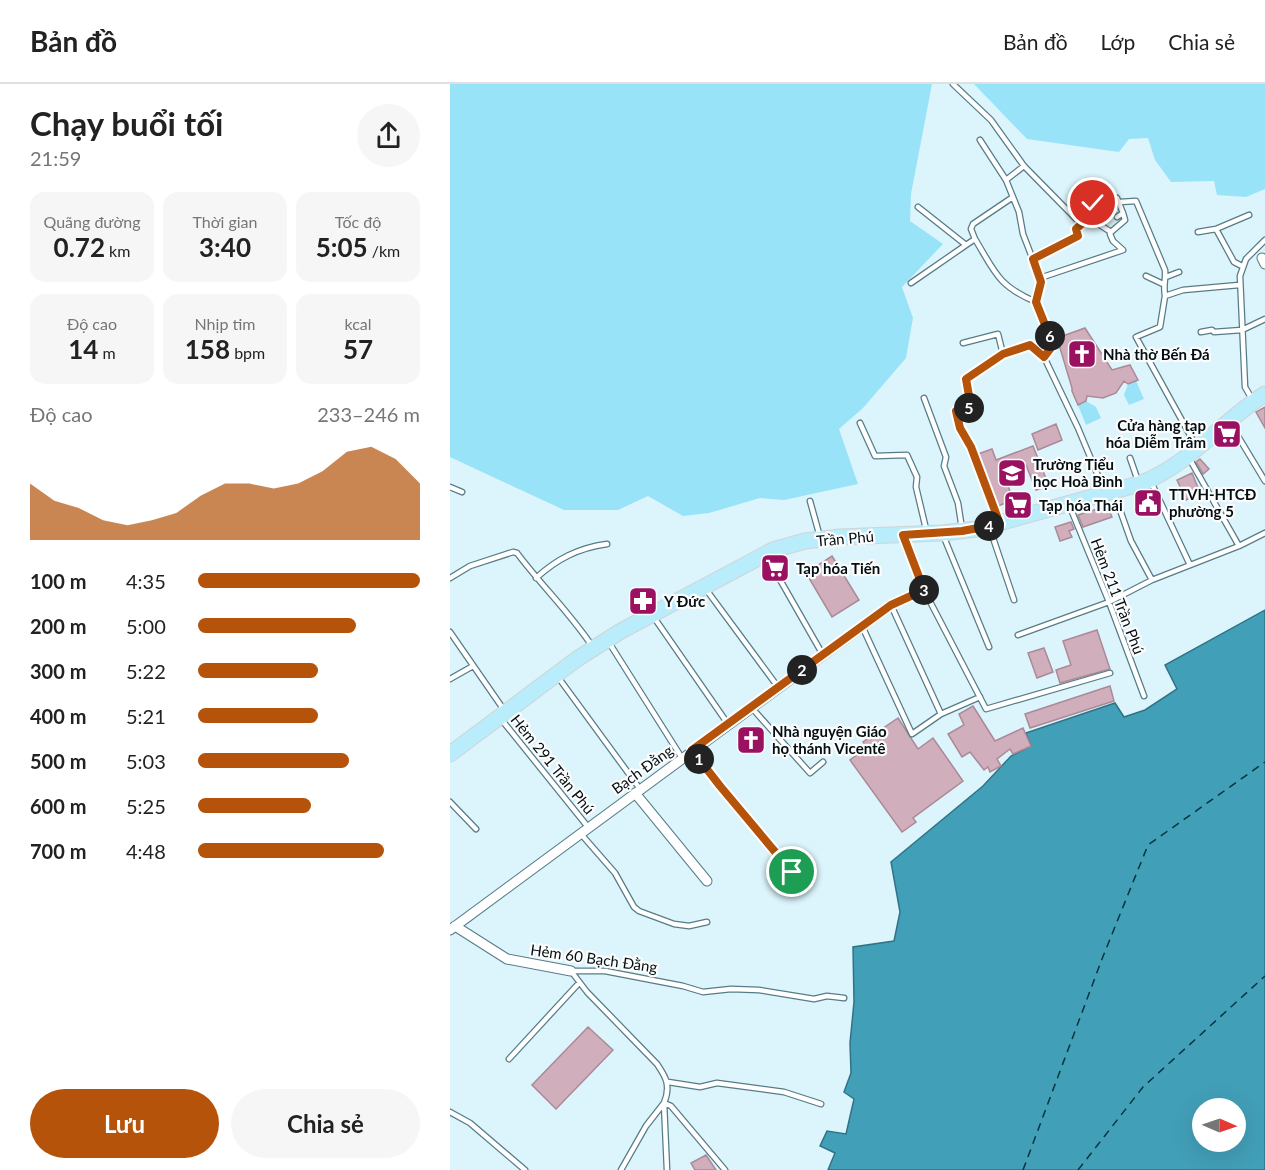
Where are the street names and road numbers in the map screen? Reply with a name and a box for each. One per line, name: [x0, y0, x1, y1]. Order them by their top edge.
street label: Trần Phú: [815, 527, 875, 549]
street label: Hẻm 211 Trần Phú: [1088, 535, 1148, 657]
street label: Hẻm 291 Trần Phú: [507, 711, 599, 817]
street label: Bạch Đằng: [608, 741, 676, 797]
street label: Hẻm 60 Bạch Đằng: [529, 940, 659, 976]

